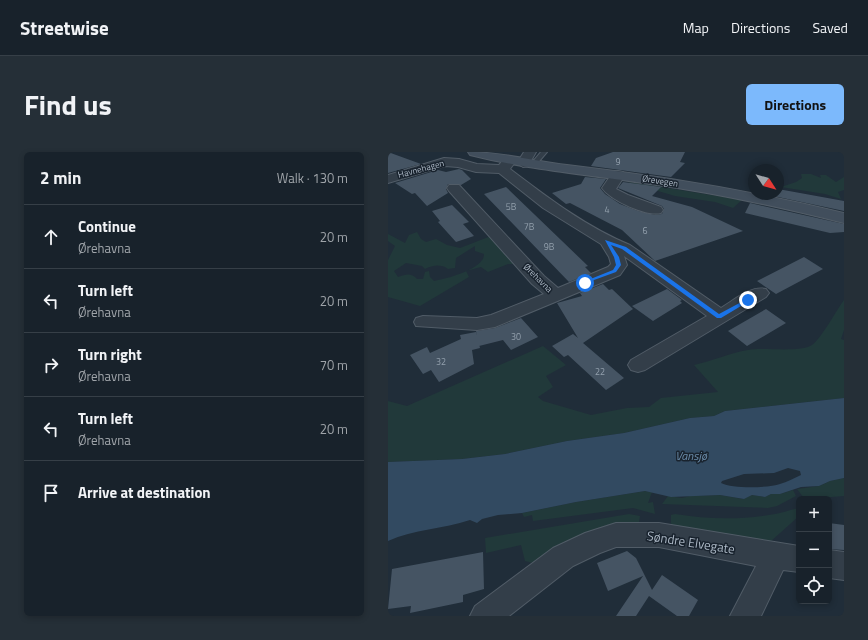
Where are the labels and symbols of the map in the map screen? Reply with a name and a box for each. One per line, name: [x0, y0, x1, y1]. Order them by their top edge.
house number: 9: [615, 155, 621, 168]
street label: Havnehagen: [396, 156, 446, 181]
north arrow: [748, 164, 784, 200]
street label: Ørevegen: [641, 171, 679, 190]
house number: 5B: [506, 200, 517, 213]
house number: 4: [604, 203, 610, 216]
house number: 7B: [524, 220, 535, 233]
house number: 6: [642, 224, 648, 237]
house number: 9B: [544, 240, 555, 253]
street label: Ørehavna: [521, 260, 556, 295]
route start: [576, 274, 594, 292]
route end: [739, 291, 757, 309]
house number: 30: [511, 330, 521, 343]
house number: 32: [436, 355, 446, 368]
house number: 22: [595, 365, 605, 378]
water label: Vansjø: [675, 446, 708, 465]
street label: Søndre Elvegate: [646, 525, 736, 559]

